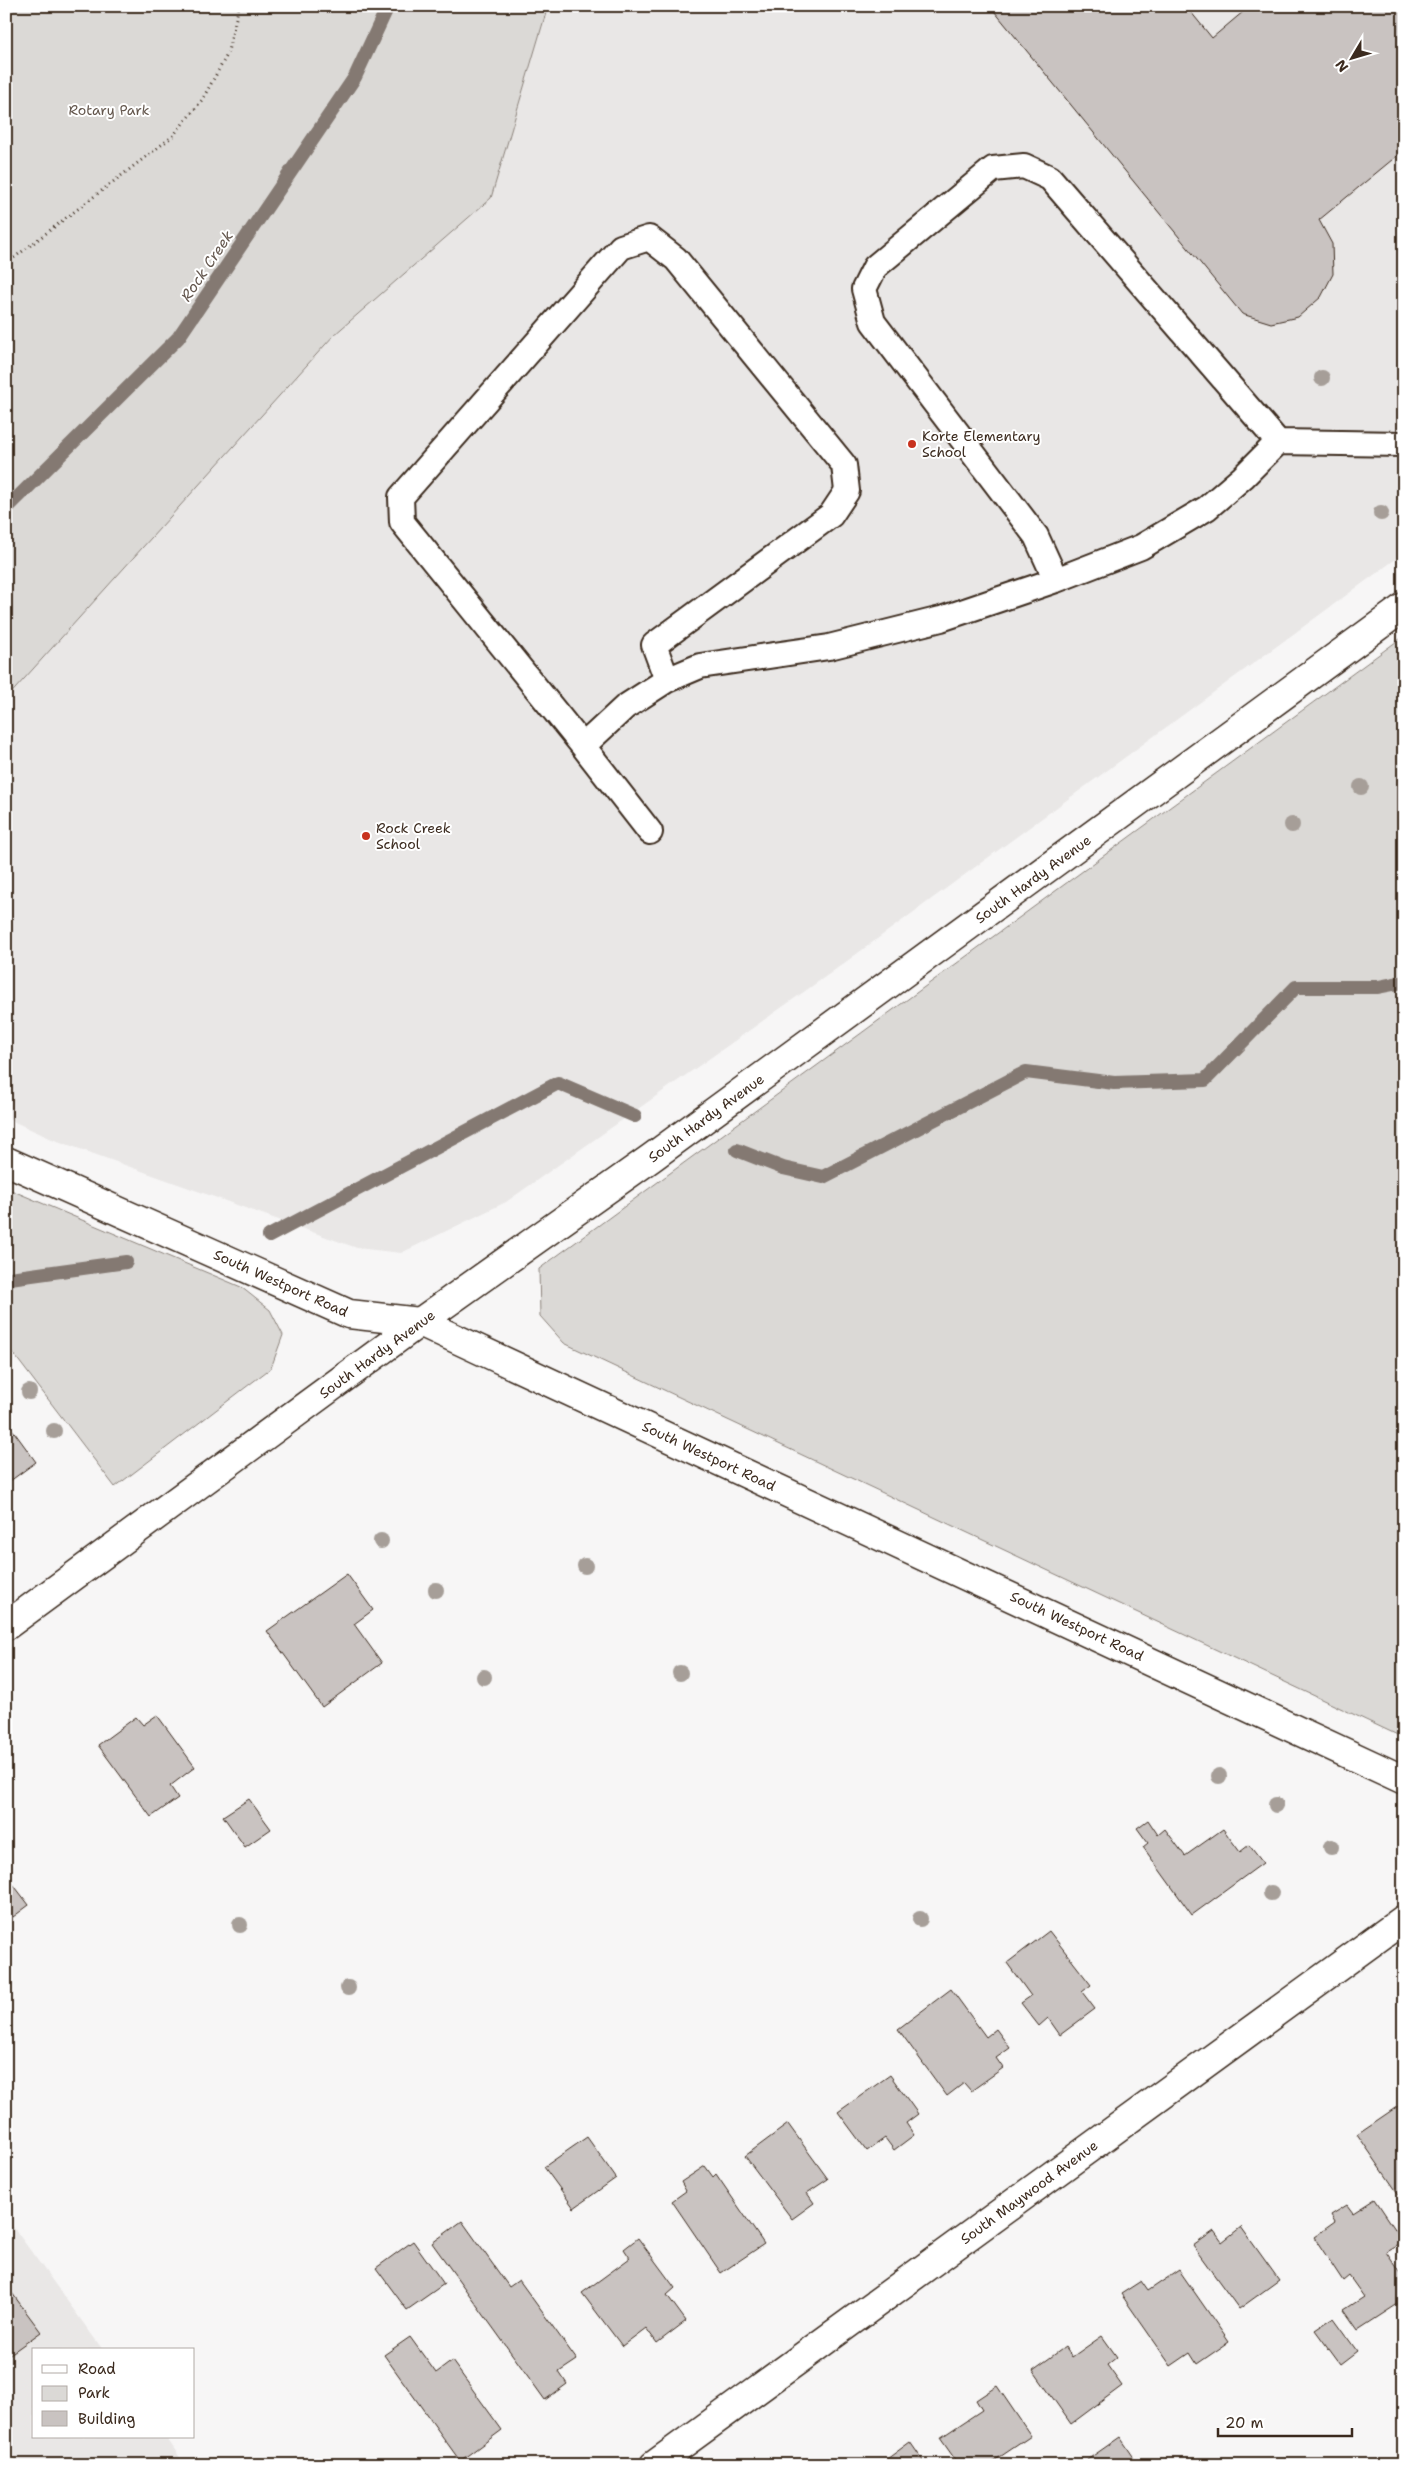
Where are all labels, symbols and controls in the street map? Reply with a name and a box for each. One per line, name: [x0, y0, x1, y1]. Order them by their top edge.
north arrow: [1328, 32, 1378, 82]
text: N: [1331, 56, 1352, 76]
park label: Rotary Park: [68, 101, 150, 119]
water label: Rock Creek: [176, 226, 238, 305]
place label: Korte Elementary School: [922, 427, 1041, 461]
marker: Korte Elementary School: [906, 438, 918, 450]
place label: Rock Creek School: [376, 819, 451, 853]
marker: Rock Creek School: [360, 830, 372, 842]
street label: South Hardy Avenue: [971, 831, 1095, 927]
street label: South Hardy Avenue: [644, 1070, 768, 1166]
street label: South Westport Road: [211, 1245, 351, 1321]
street label: South Hardy Avenue: [315, 1306, 439, 1402]
street label: South Westport Road: [639, 1417, 779, 1495]
street label: South Westport Road: [1007, 1587, 1147, 1665]
street label: South Maywood Avenue: [957, 2136, 1101, 2248]
legend: [32, 2348, 195, 2438]
text: Road: [78, 2359, 116, 2379]
text: Park: [78, 2383, 110, 2403]
scale bar: [1218, 2406, 1351, 2438]
text: Building: [78, 2409, 135, 2429]
text: 20 m: [1225, 2413, 1264, 2433]

